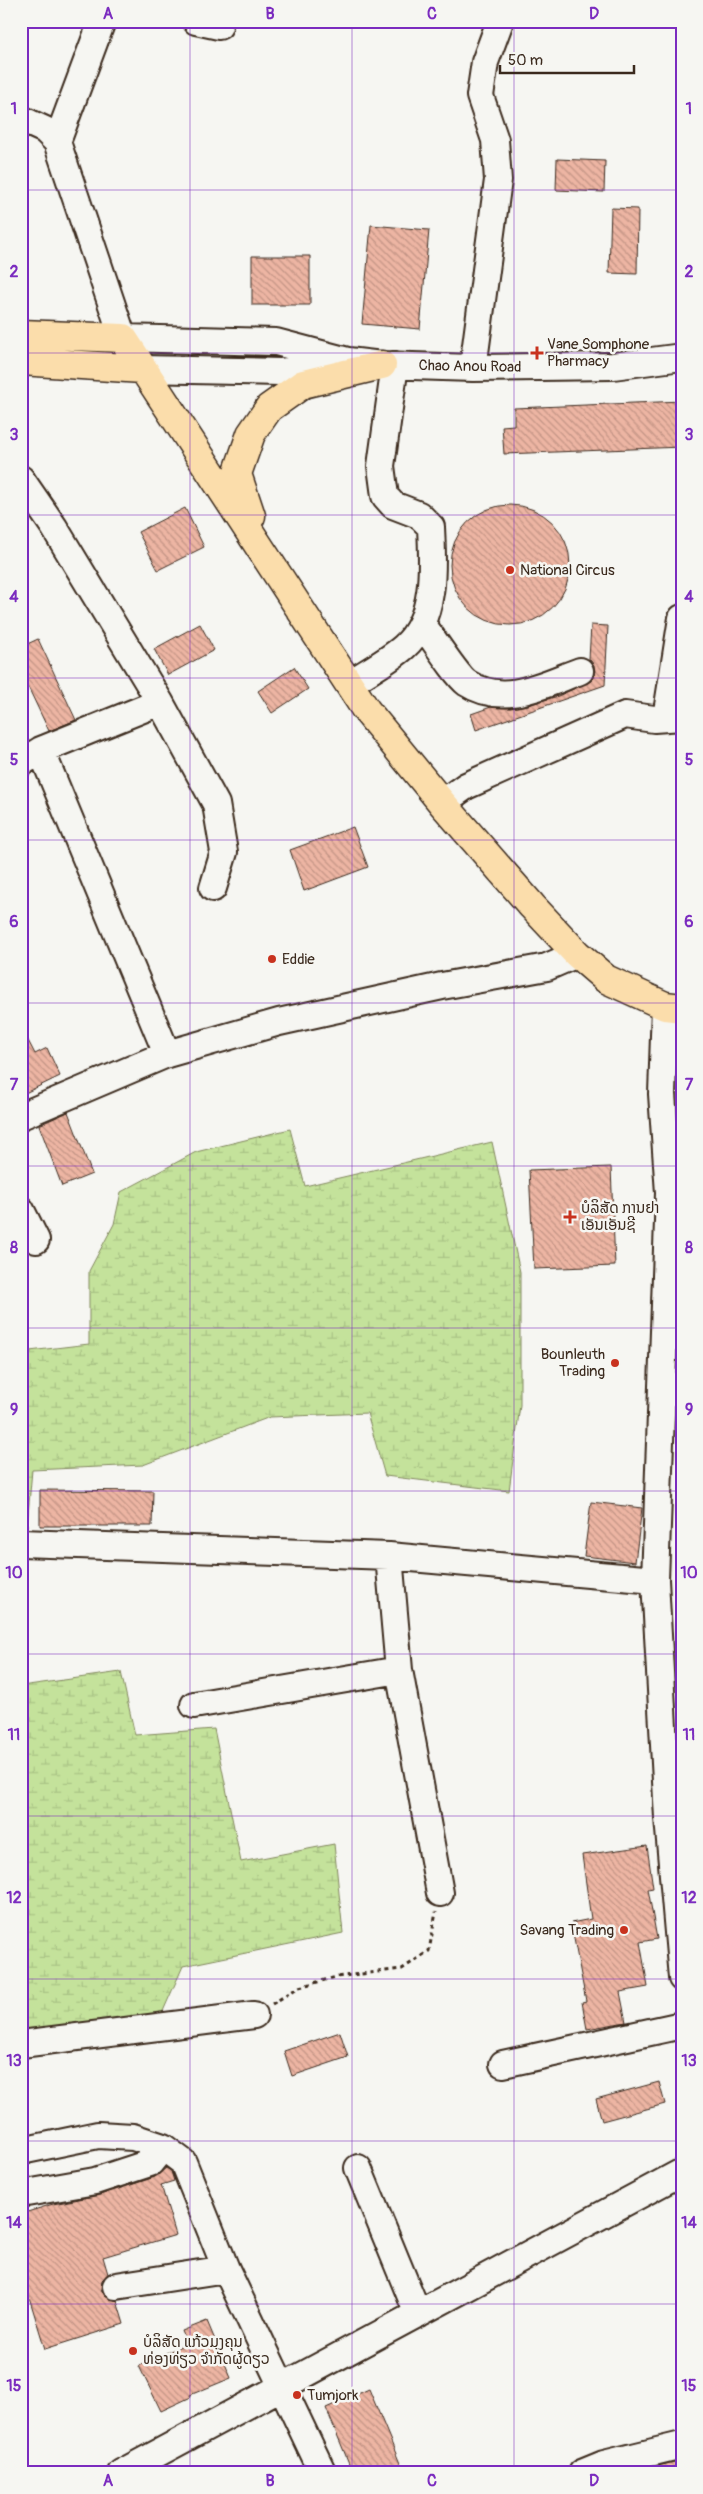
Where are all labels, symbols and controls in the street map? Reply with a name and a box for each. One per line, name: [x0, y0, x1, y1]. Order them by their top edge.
text: A: [103, 4, 114, 24]
text: B: [265, 4, 275, 24]
text: C: [427, 4, 437, 24]
text: D: [589, 4, 599, 24]
scale bar: [500, 42, 634, 74]
text: 50 m: [508, 51, 543, 70]
text: 1: [11, 99, 17, 119]
text: 1: [686, 99, 692, 119]
text: 2: [10, 262, 19, 282]
text: 2: [685, 262, 694, 282]
place label: Vane Somphone Pharmacy: [547, 335, 650, 371]
marker: Vane Somphone Pharmacy: [531, 347, 543, 359]
street label: Chao Anou Road: [418, 356, 522, 377]
text: 3: [10, 425, 19, 445]
text: 3: [685, 425, 694, 445]
place label: National Circus: [520, 561, 615, 580]
marker: National Circus: [504, 564, 516, 576]
text: 4: [9, 587, 19, 607]
text: 4: [684, 587, 694, 607]
text: 5: [10, 750, 19, 770]
text: 5: [685, 750, 694, 770]
text: 6: [9, 912, 19, 932]
text: 6: [684, 912, 694, 932]
place label: Eddie: [282, 950, 315, 969]
marker: Eddie: [266, 953, 278, 965]
text: 7: [10, 1075, 19, 1095]
text: 7: [685, 1075, 694, 1095]
place label: ບໍລິສັດ ການຢາ ເອັນເອັນຊີ: [581, 1199, 659, 1235]
marker: ບໍລິສັດ ການຢາ ເອັນເອັນຊີ: [563, 1210, 577, 1224]
text: 8: [10, 1238, 18, 1258]
text: 8: [685, 1238, 693, 1258]
place label: Bounleuth Trading: [541, 1345, 605, 1381]
marker: Bounleuth Trading: [609, 1357, 621, 1369]
text: 9: [10, 1400, 18, 1420]
text: 9: [685, 1400, 693, 1420]
text: 10: [5, 1563, 23, 1583]
text: 10: [680, 1563, 698, 1583]
text: 11: [8, 1725, 20, 1745]
text: 11: [683, 1725, 695, 1745]
text: 12: [6, 1888, 22, 1908]
text: 12: [681, 1888, 697, 1908]
place label: Savang Trading: [520, 1921, 614, 1940]
marker: Savang Trading: [618, 1924, 630, 1936]
text: 13: [6, 2051, 22, 2071]
text: 13: [681, 2051, 697, 2071]
text: 14: [6, 2213, 22, 2233]
text: 14: [681, 2213, 697, 2233]
place label: ບໍລິສັດ ແກ້ວມຸງຄຸນ ທ່ອງທ່ຽວ ຈຳກັດຜູ້ດຽວ: [143, 2333, 270, 2369]
marker: ບໍລິສັດ ແກ້ວມຸງຄຸນ ທ່ອງທ່ຽວ ຈຳກັດຜູ້ດຽວ: [127, 2345, 139, 2357]
text: 15: [7, 2376, 22, 2396]
text: 15: [682, 2376, 697, 2396]
place label: Tumjork: [307, 2386, 359, 2405]
marker: Tumjork: [291, 2389, 303, 2401]
text: A: [103, 2471, 114, 2491]
text: B: [265, 2471, 275, 2491]
text: C: [427, 2471, 437, 2491]
text: D: [589, 2471, 599, 2491]

